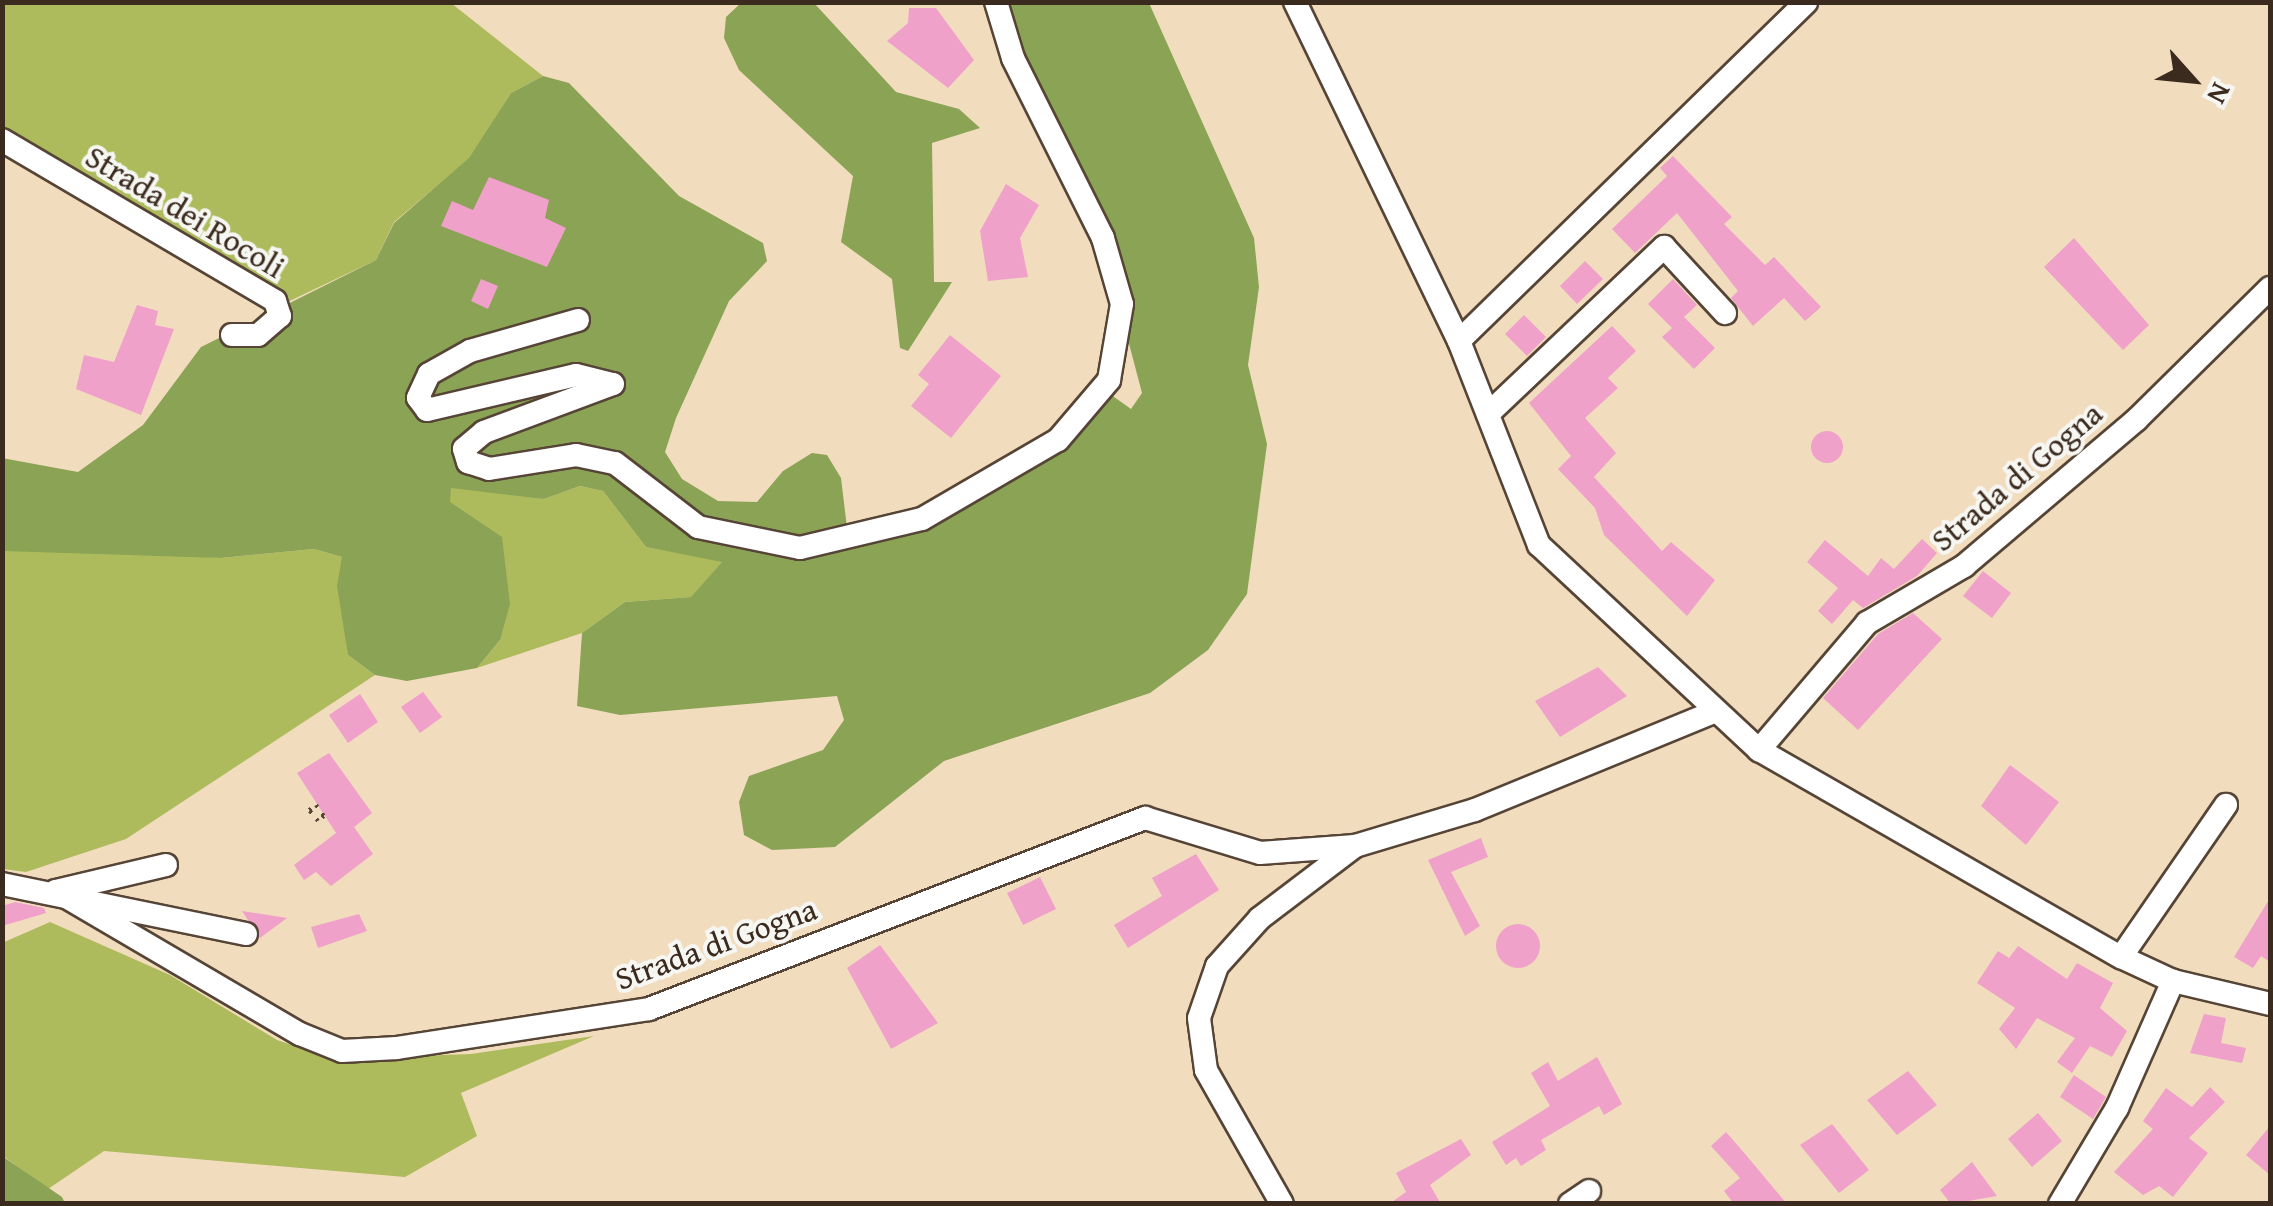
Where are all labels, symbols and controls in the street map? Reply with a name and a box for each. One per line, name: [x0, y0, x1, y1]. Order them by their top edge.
north arrow: [2143, 30, 2243, 130]
text: N: [2198, 76, 2243, 111]
street label: Strada dei Rocoli: [78, 137, 292, 287]
street label: Strada di Gogna: [1924, 394, 2110, 560]
street label: Strada di Gogna: [610, 890, 822, 998]

